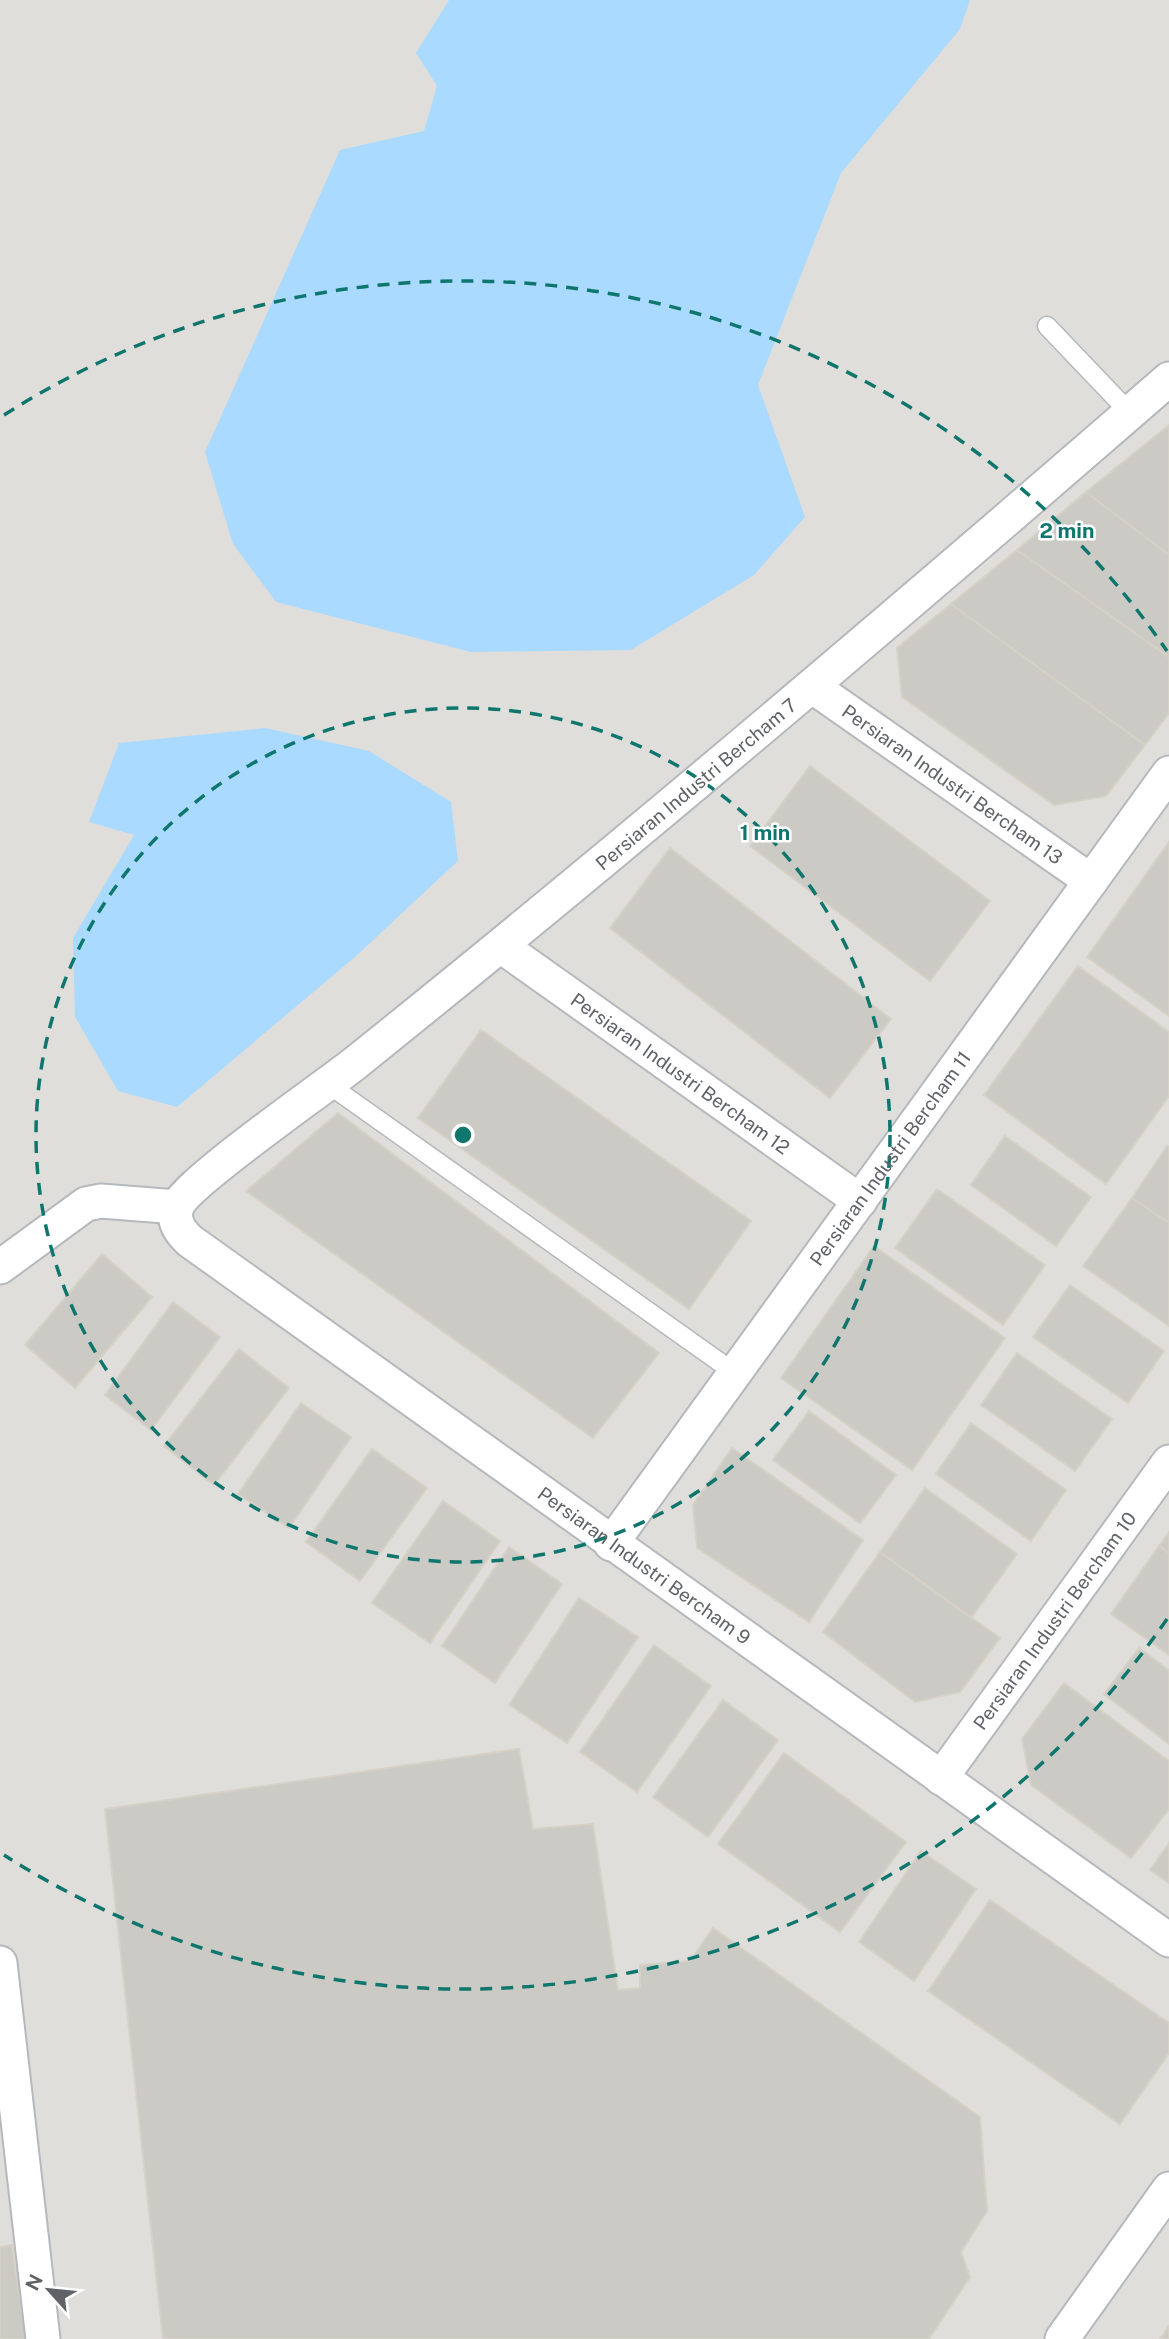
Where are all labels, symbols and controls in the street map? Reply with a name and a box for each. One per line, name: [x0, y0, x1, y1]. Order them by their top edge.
text: 2 min: [1039, 518, 1095, 543]
street label: Persiaran Industri Bercham 7: [591, 694, 801, 874]
street label: Persiaran Industri Bercham 13: [838, 700, 1067, 869]
text: 1 min: [740, 820, 790, 845]
street label: Persiaran Industri Bercham 12: [567, 988, 794, 1159]
street label: Persiaran Industri Bercham 11: [805, 1047, 975, 1270]
centre of rings: [451, 1123, 475, 1147]
street label: Persiaran Industri Bercham 9: [534, 1482, 755, 1649]
street label: Persiaran Industri Bercham 10: [969, 1507, 1140, 1734]
north arrow: [14, 2255, 84, 2325]
text: N: [21, 2271, 47, 2294]

